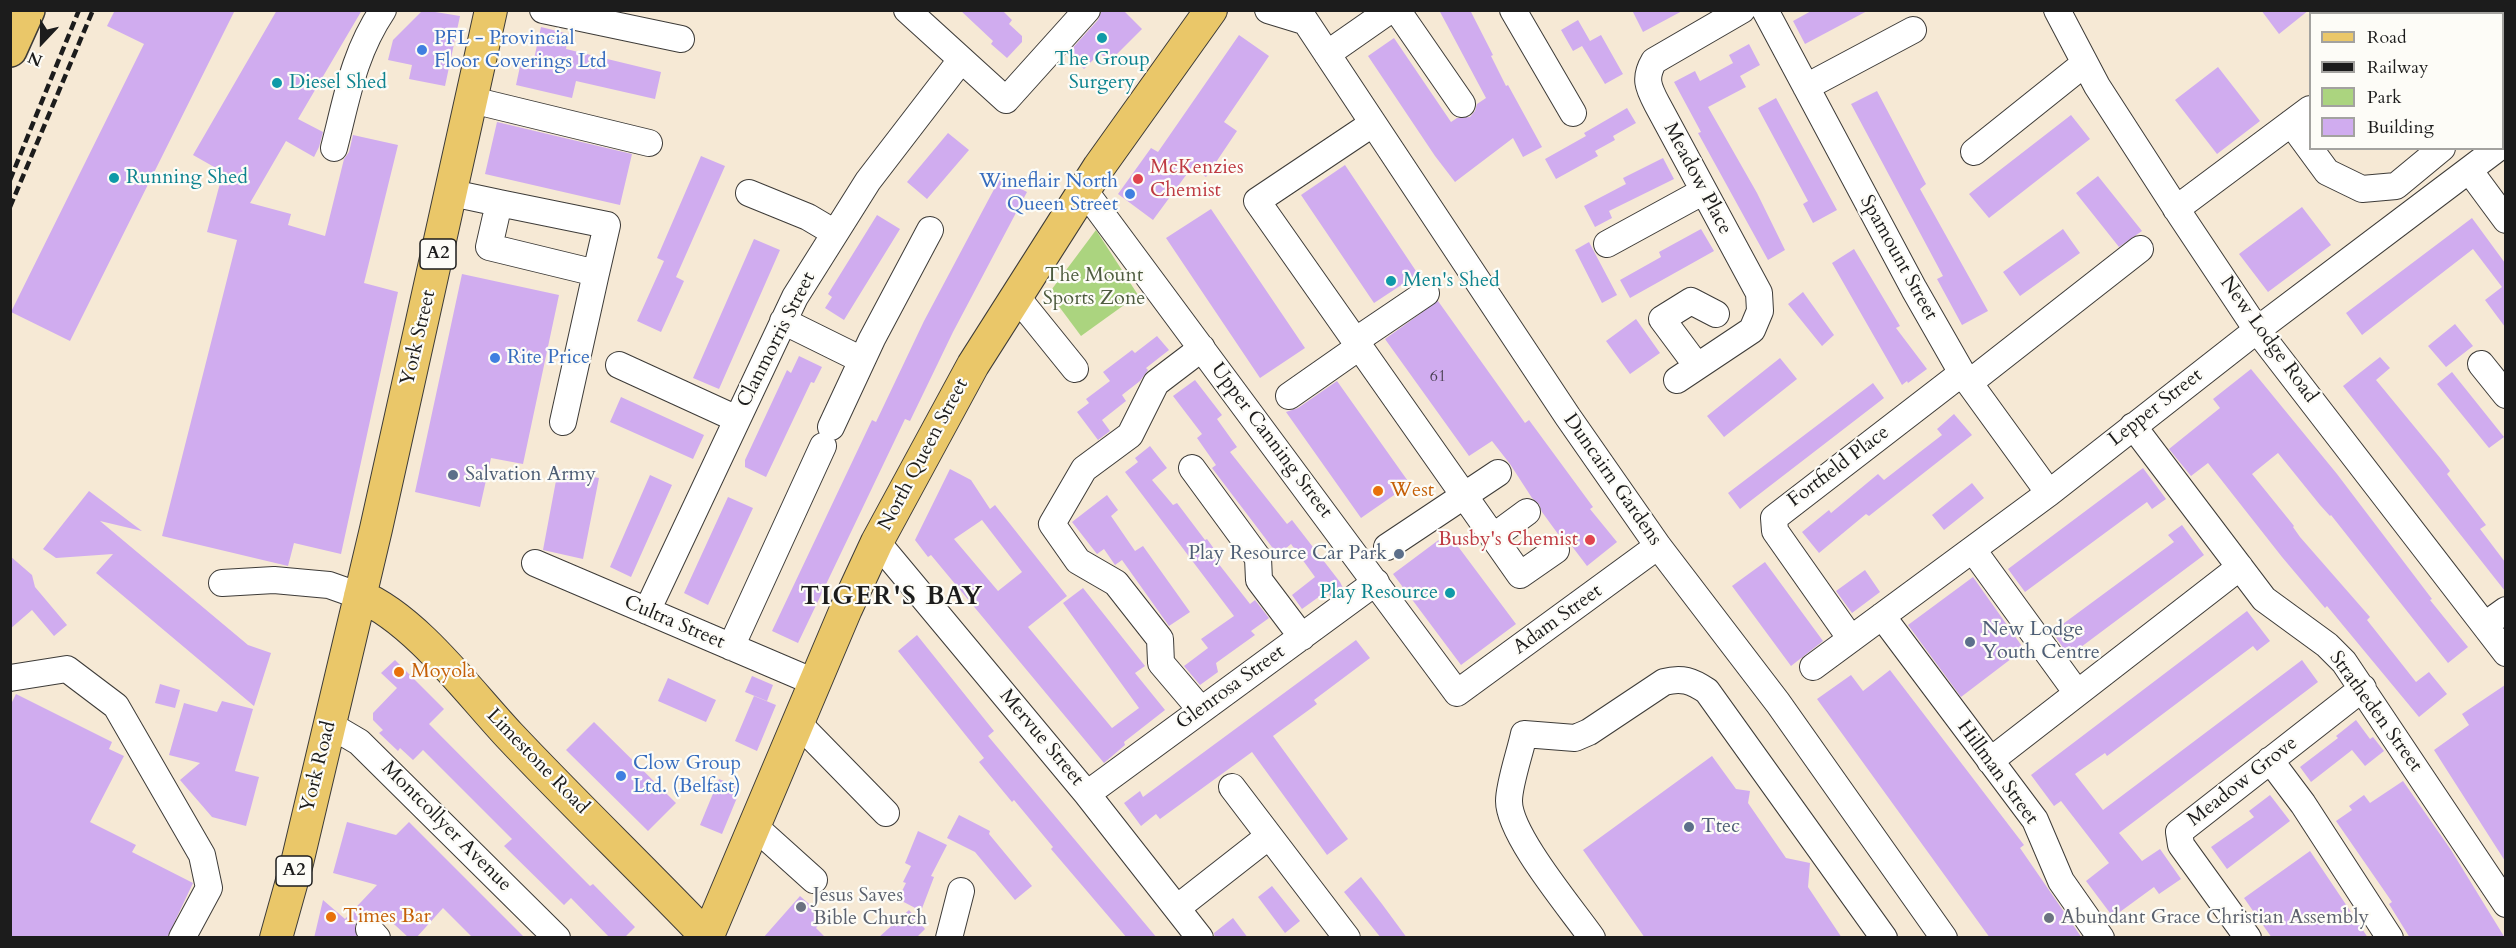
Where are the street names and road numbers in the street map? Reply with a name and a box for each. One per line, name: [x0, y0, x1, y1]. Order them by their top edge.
street label: Meadow Place: [1657, 119, 1737, 239]
street label: Spamount Street: [1854, 191, 1942, 325]
road number: A2: [420, 239, 456, 269]
street label: Clanmorris Street: [733, 268, 821, 412]
street label: New Lodge Road: [2214, 272, 2322, 408]
street label: York Street: [396, 288, 442, 388]
street label: Upper Canning Street: [1205, 359, 1337, 523]
street label: Lepper Street: [2104, 364, 2208, 452]
street label: North Queen Street: [874, 375, 974, 535]
street label: Duncairn Gardens: [1558, 409, 1666, 551]
street label: Fortfield Place: [1783, 421, 1895, 513]
street label: Adam Street: [1509, 580, 1607, 660]
street label: Cultra Street: [620, 591, 728, 655]
street label: Glenrosa Street: [1172, 641, 1290, 735]
street label: Stratheden Street: [2323, 647, 2427, 777]
street label: Mervue Street: [994, 685, 1088, 791]
street label: Limestone Road: [481, 704, 593, 820]
street label: Hillman Street: [1951, 716, 2043, 830]
street label: York Road: [296, 719, 342, 815]
street label: Meadow Grove: [2183, 732, 2303, 832]
street label: Montcollyer Avenue: [376, 757, 516, 897]
road number: A2: [276, 856, 312, 886]

